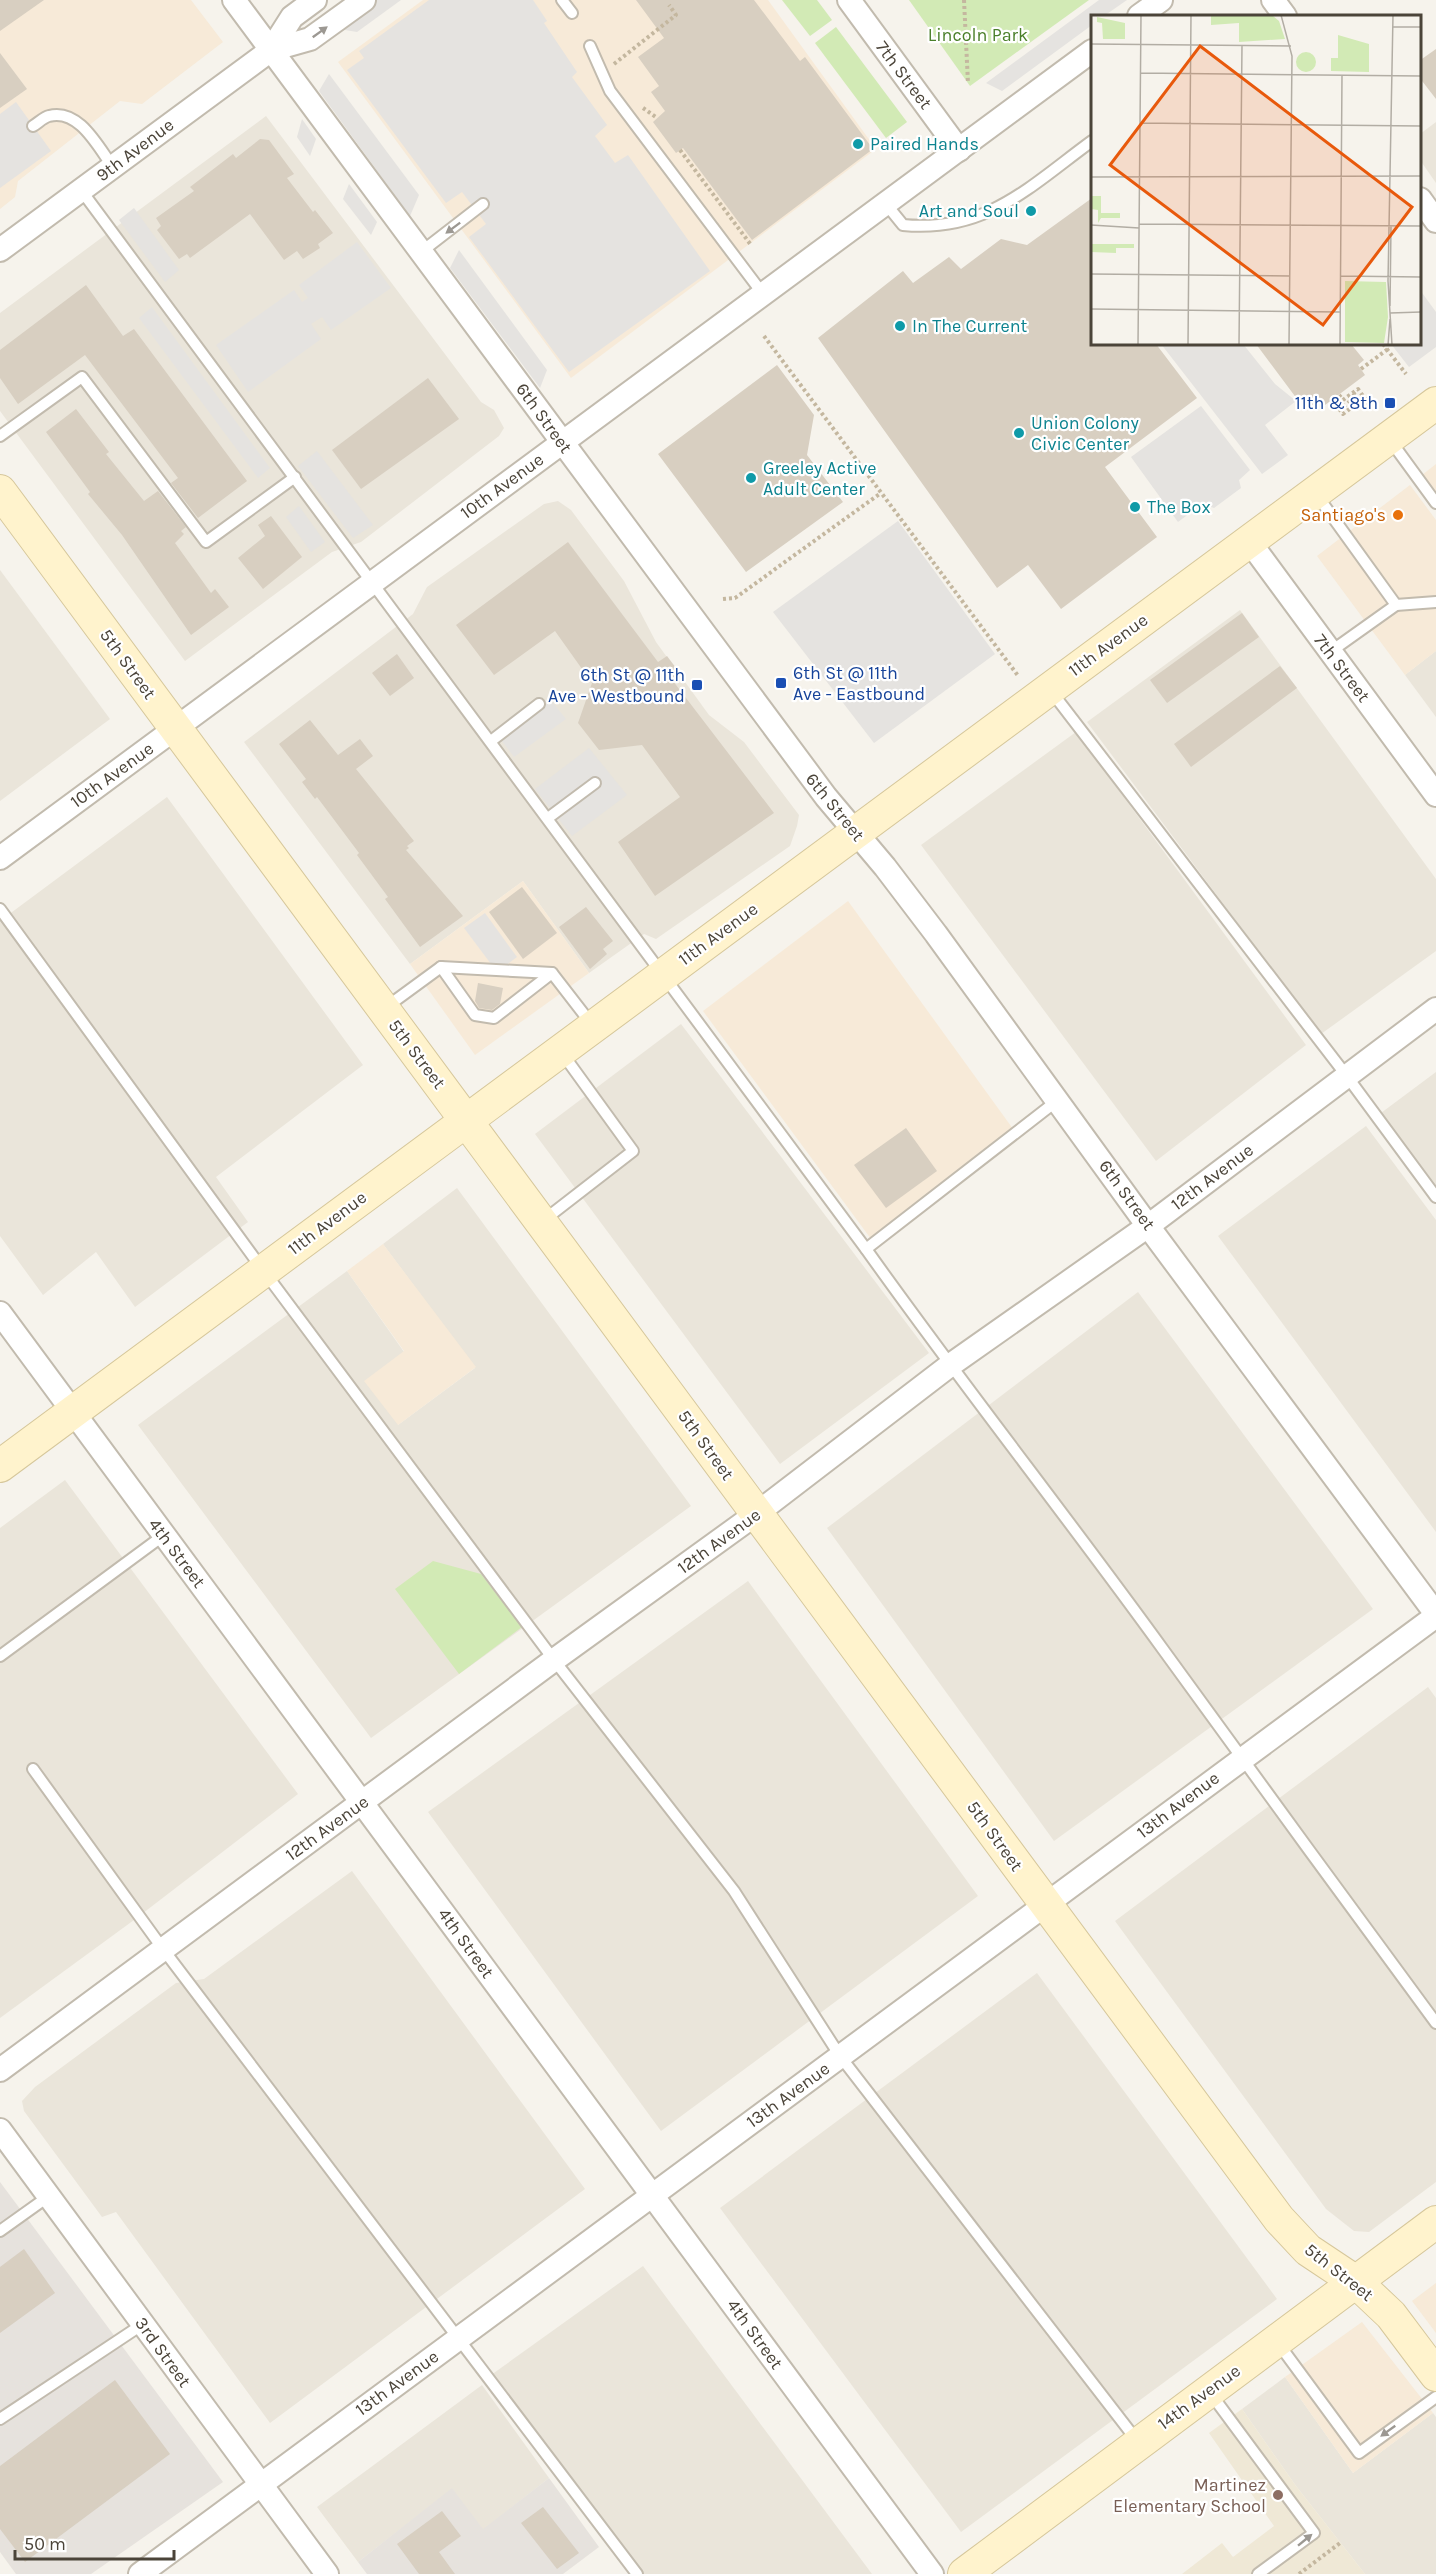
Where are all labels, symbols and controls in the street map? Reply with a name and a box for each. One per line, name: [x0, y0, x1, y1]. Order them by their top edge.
inset map: [1091, 15, 1421, 345]
park label: Lincoln Park: [928, 24, 1028, 46]
one-way arrow: [313, 26, 328, 38]
street label: 7th Street: [871, 37, 937, 114]
street label: 9th Avenue: [92, 114, 178, 186]
place label: Paired Hands: [870, 133, 979, 155]
marker: Paired Hands: [851, 137, 865, 151]
place label: Art and Soul: [919, 200, 1019, 222]
marker: Art and Soul: [1024, 204, 1038, 218]
one-way arrow: [445, 222, 460, 234]
place label: In The Current: [912, 315, 1028, 337]
marker: In The Current: [893, 319, 907, 333]
street label: 6th Street: [511, 379, 577, 458]
place label: 11th & 8th: [1295, 392, 1378, 414]
marker: 11th & 8th: [1383, 396, 1397, 410]
place label: Union Colony Civic Center: [1031, 412, 1140, 455]
marker: Union Colony Civic Center: [1012, 426, 1026, 440]
street label: 10th Avenue: [456, 448, 548, 524]
place label: Greeley Active Adult Center: [763, 457, 877, 500]
marker: Greeley Active Adult Center: [744, 471, 758, 485]
place label: The Box: [1147, 496, 1211, 518]
marker: The Box: [1128, 500, 1142, 514]
place label: Santiago's: [1300, 504, 1386, 526]
marker: Santiago's: [1391, 508, 1405, 522]
street label: 11th Avenue: [1064, 609, 1152, 681]
street label: 5th Street: [95, 625, 161, 704]
street label: 7th Street: [1309, 630, 1375, 707]
place label: 6th St @ 11th Ave - Eastbound: [793, 662, 925, 705]
place label: 6th St @ 11th Ave - Westbound: [548, 664, 685, 707]
marker: 6th St @ 11th Ave - Eastbound: [774, 676, 788, 690]
marker: 6th St @ 11th Ave - Westbound: [690, 678, 704, 692]
street label: 10th Avenue: [66, 737, 158, 813]
street label: 6th Street: [801, 768, 869, 846]
street label: 11th Avenue: [674, 898, 762, 970]
street label: 5th Street: [384, 1015, 450, 1093]
street label: 12th Avenue: [1166, 1139, 1258, 1215]
street label: 6th Street: [1094, 1156, 1160, 1235]
street label: 11th Avenue: [283, 1186, 371, 1260]
street label: 5th Street: [673, 1406, 739, 1485]
street label: 12th Avenue: [673, 1503, 765, 1579]
street label: 4th Street: [144, 1514, 210, 1592]
street label: 13th Avenue: [1132, 1767, 1224, 1843]
street label: 12th Avenue: [281, 1790, 373, 1866]
street label: 5th Street: [962, 1797, 1028, 1876]
street label: 4th Street: [433, 1904, 499, 1983]
street label: 13th Avenue: [742, 2057, 834, 2133]
street label: 5th Street: [1300, 2238, 1378, 2306]
street label: 4th Street: [722, 2295, 788, 2374]
street label: 3rd Street: [130, 2313, 196, 2392]
street label: 13th Avenue: [351, 2345, 443, 2421]
street label: 14th Avenue: [1153, 2360, 1245, 2434]
one-way arrow: [1381, 2425, 1396, 2437]
place label: Martinez Elementary School: [1113, 2474, 1266, 2517]
marker: Martinez Elementary School: [1271, 2488, 1285, 2502]
scale bar: [15, 2523, 174, 2561]
text: 50 m: [24, 2533, 66, 2555]
one-way arrow: [1297, 2534, 1313, 2547]

